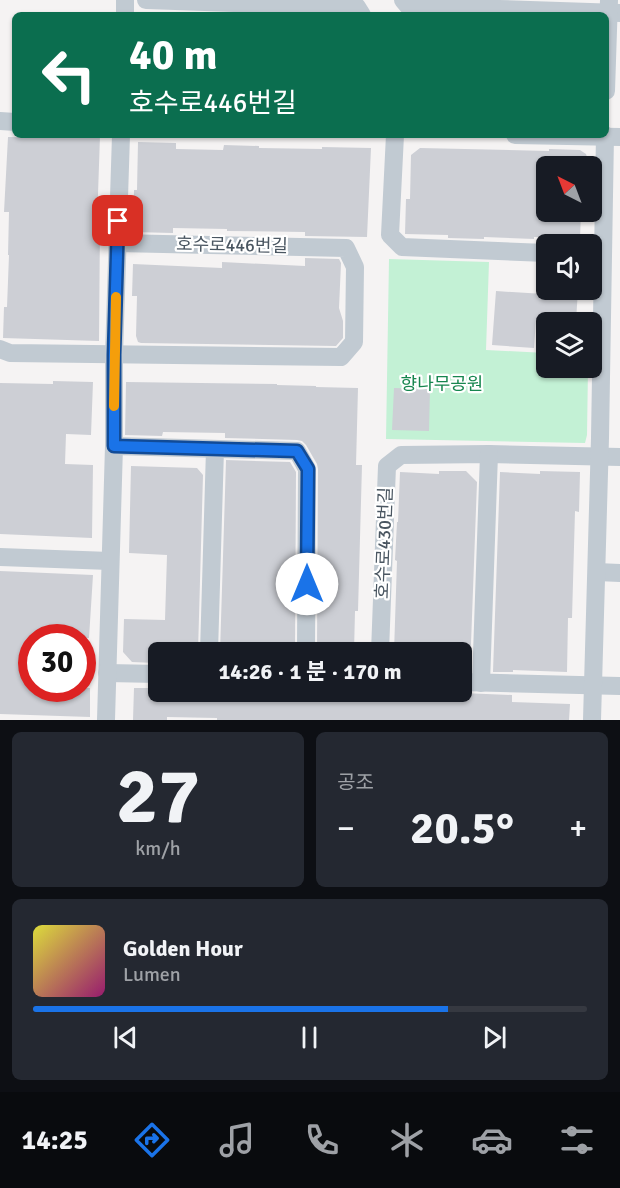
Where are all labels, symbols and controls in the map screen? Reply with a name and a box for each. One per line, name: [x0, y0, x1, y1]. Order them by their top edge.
text: 40 m: [129, 30, 218, 81]
icon: left: [30, 36, 108, 114]
text: 호수로446번길: [129, 87, 297, 120]
north arrow: [536, 156, 602, 222]
map controls: [536, 156, 602, 378]
pin: [92, 195, 143, 246]
icon: arrive: [101, 204, 134, 237]
street label: 호수로446번길: [176, 233, 288, 257]
button: sound: [536, 234, 602, 300]
button: layers: [536, 312, 602, 378]
park label: 향나무공원: [401, 373, 483, 395]
street label: 호수로430번길: [371, 487, 397, 599]
position arrow: [275, 552, 339, 616]
speed limit sign: 30: [18, 624, 96, 702]
text: 14:26 · 1 분 · 170 m: [218, 658, 402, 685]
text: 27: [116, 749, 200, 845]
text: 공조: [337, 770, 374, 795]
text: 20.5°: [410, 801, 514, 856]
text: −: [337, 808, 355, 849]
text: +: [569, 808, 587, 849]
text: km/h: [135, 836, 181, 861]
text: Golden Hour: [123, 935, 243, 962]
text: Lumen: [123, 962, 181, 987]
icon: previous: [109, 1021, 142, 1054]
icon: pause: [293, 1021, 326, 1054]
icon: next: [478, 1021, 511, 1054]
icon: directions: [131, 1119, 173, 1161]
icon: music: [216, 1119, 258, 1161]
icon: phone: [301, 1119, 343, 1161]
icon: climate: [386, 1119, 428, 1161]
icon: car: [471, 1119, 513, 1161]
icon: filters: [556, 1119, 598, 1161]
text: 14:25: [22, 1124, 88, 1157]

